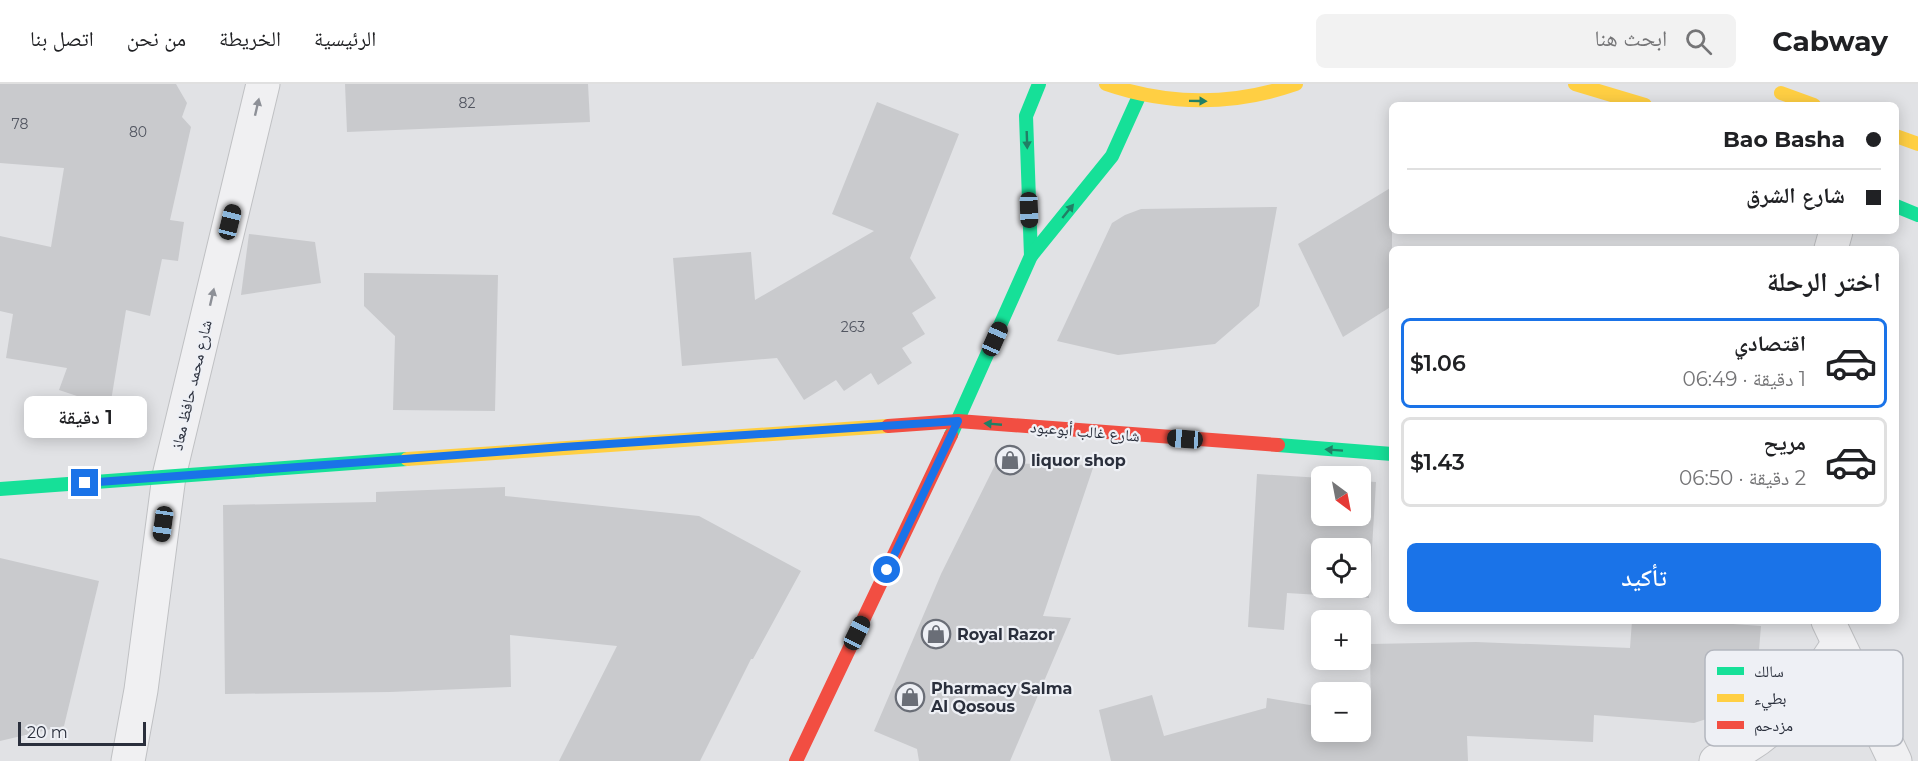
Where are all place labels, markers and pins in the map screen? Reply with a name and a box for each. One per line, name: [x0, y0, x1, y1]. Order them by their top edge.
shop icon: liquor shop: [994, 444, 1026, 476]
place label: liquor shop: [1031, 451, 1126, 470]
shop icon: Royal Razor: [920, 618, 952, 650]
place label: Royal Razor: [957, 625, 1055, 644]
place label: Pharmacy Salma Al Qosous: [930, 679, 1072, 716]
shop icon: Pharmacy Salma Al Qosous: [894, 681, 926, 713]

